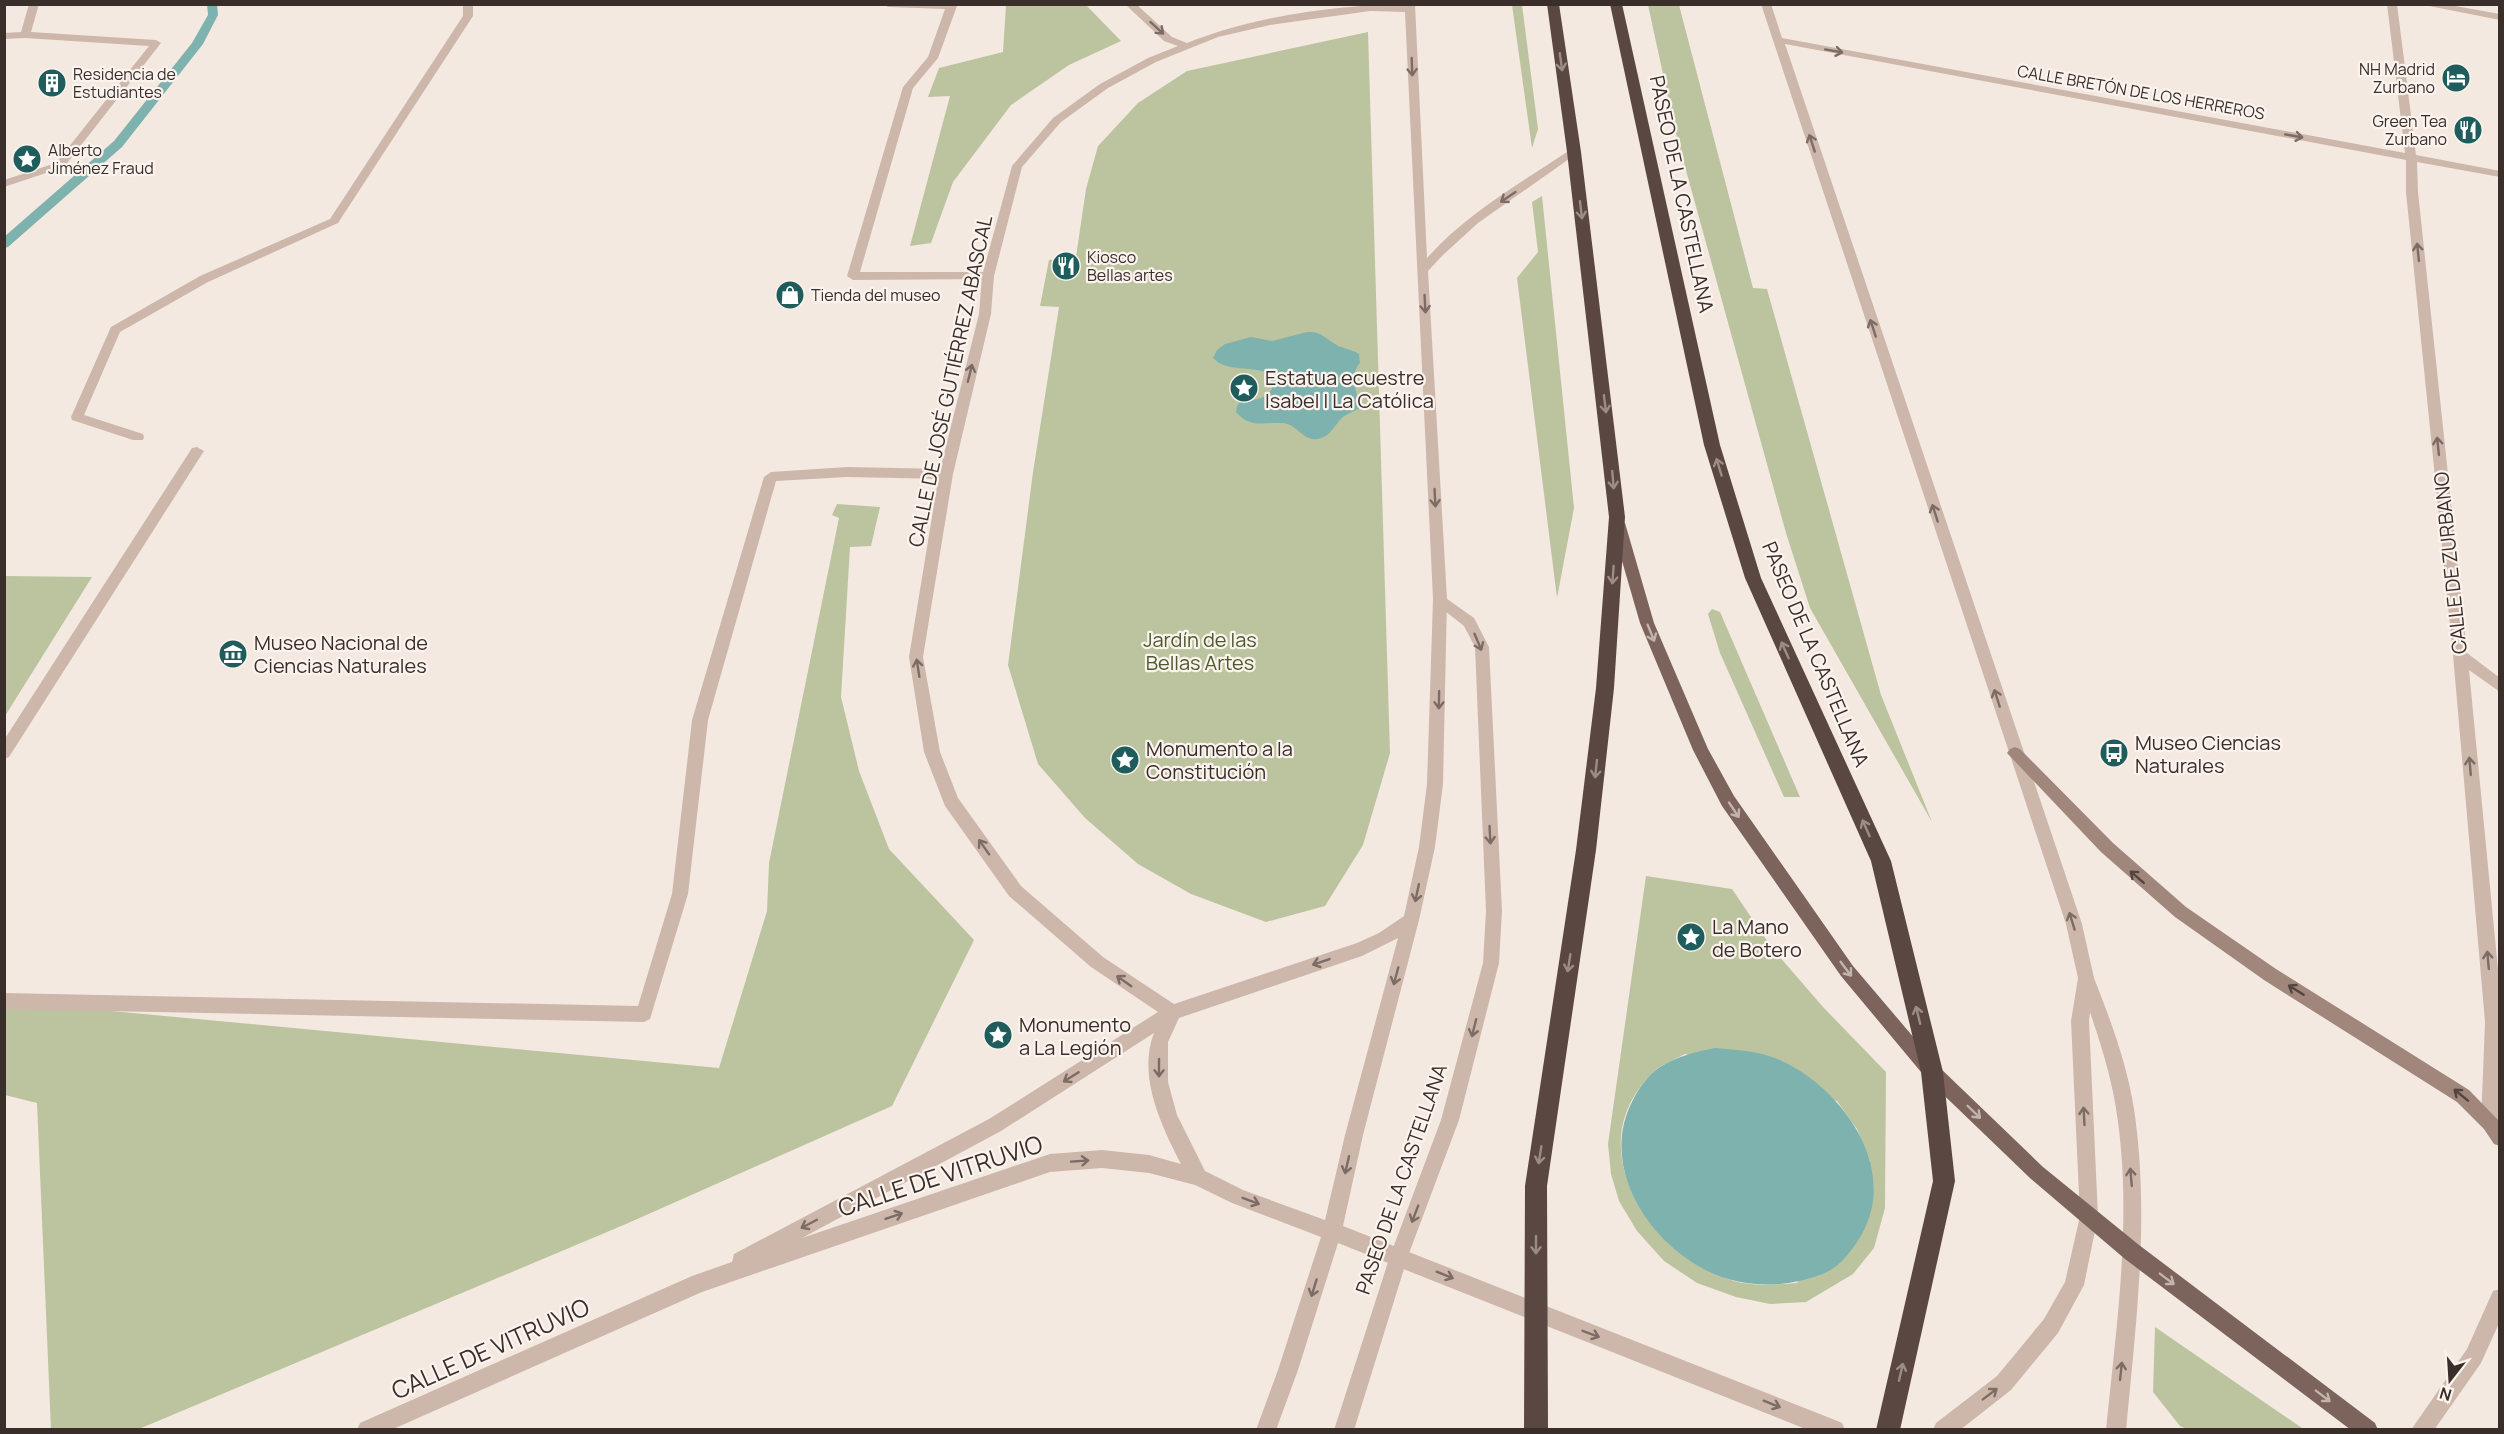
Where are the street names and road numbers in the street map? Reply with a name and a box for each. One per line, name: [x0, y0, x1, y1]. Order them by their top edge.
street label: CALLE BRETÓN DE LOS HERREROS: [2016, 59, 2266, 125]
street label: PASEO DE LA CASTELLANA: [1644, 73, 1720, 315]
street label: CALLE DE JOSÉ GUTIÉRREZ ABASCAL: [902, 213, 998, 549]
street label: CALLE DE ZURBANO: [2427, 470, 2473, 656]
street label: PASEO DE LA CASTELLANA: [1756, 537, 1876, 771]
street label: PASEO DE LA CASTELLANA: [1349, 1060, 1453, 1298]
street label: CALLE DE VITRUVIO: [833, 1126, 1047, 1224]
street label: CALLE DE VITRUVIO: [386, 1290, 594, 1406]

